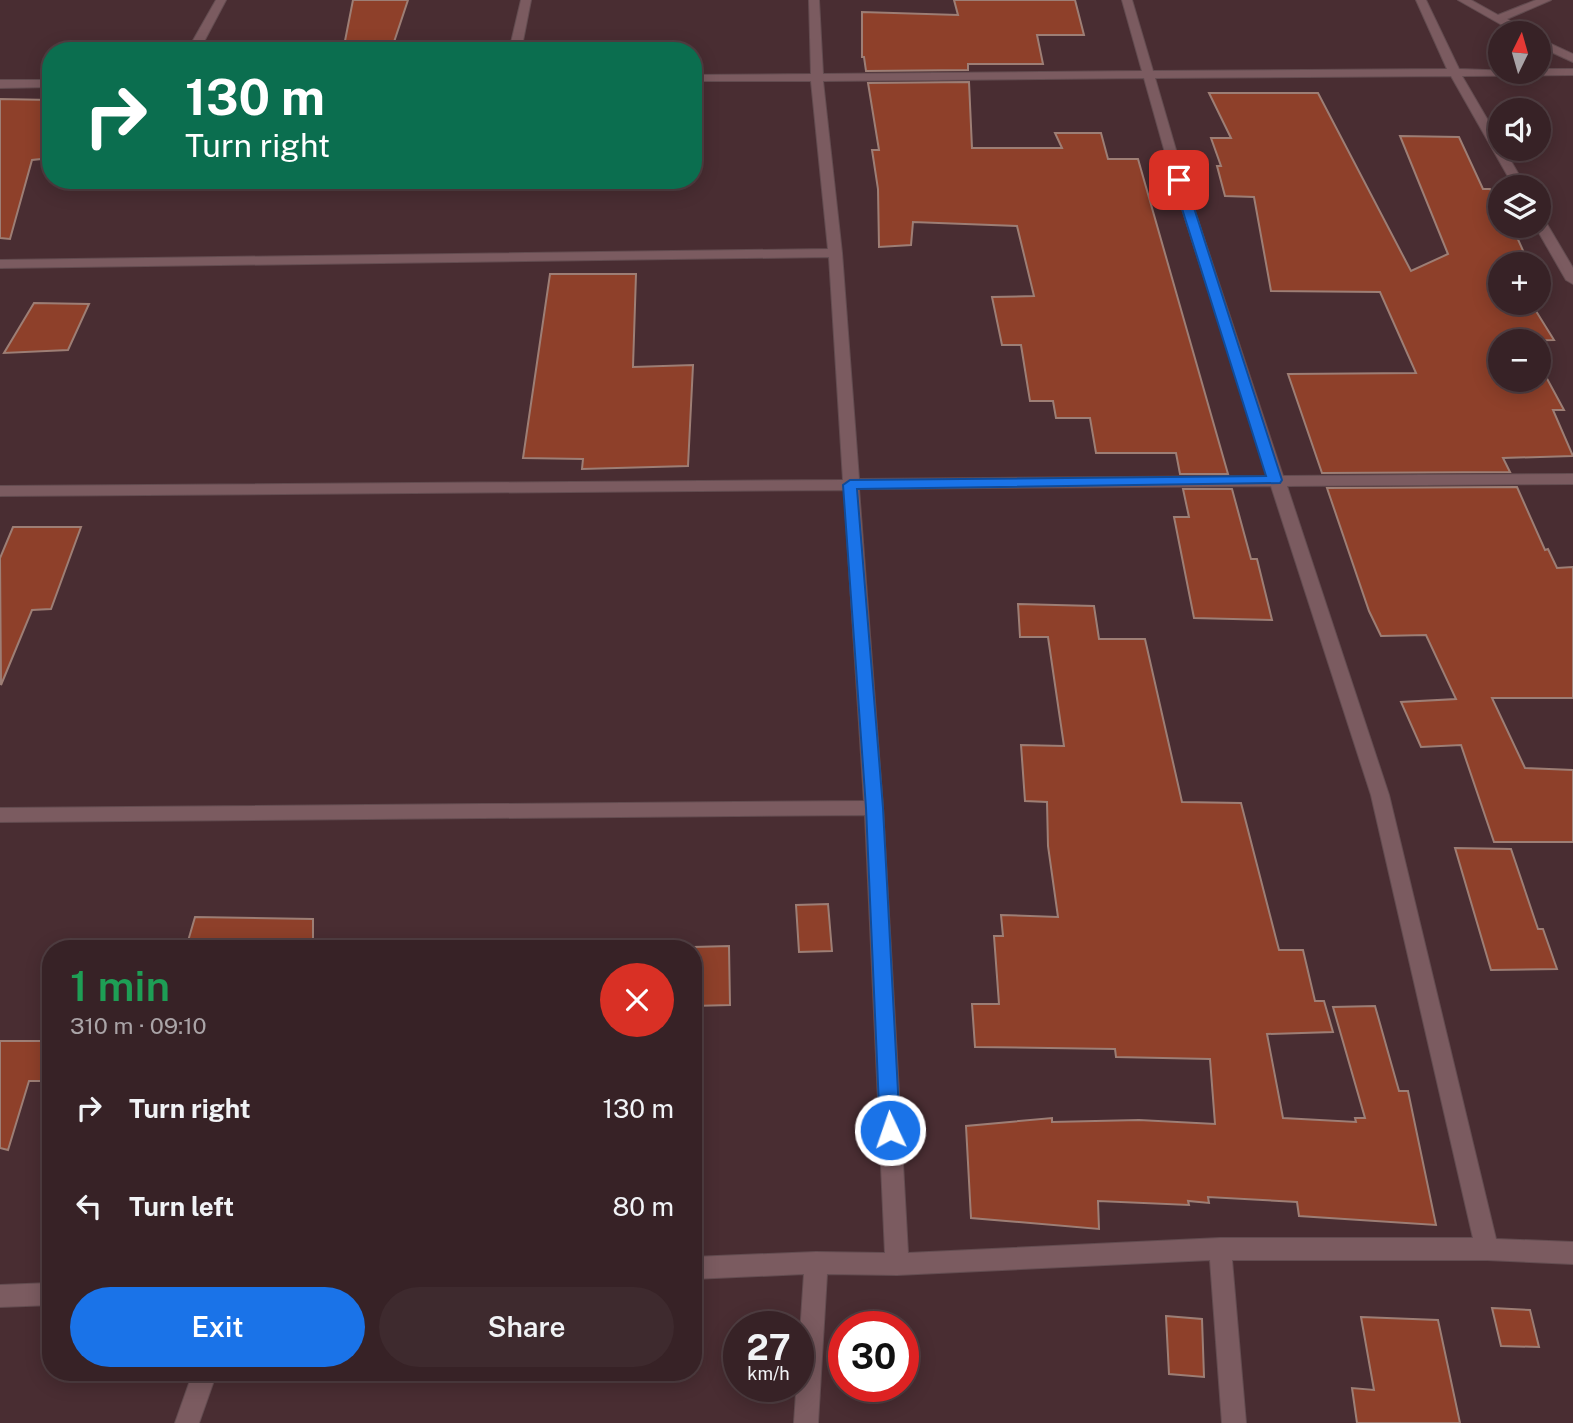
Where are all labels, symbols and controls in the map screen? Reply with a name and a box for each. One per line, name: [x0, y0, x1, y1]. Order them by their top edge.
north arrow: [1488, 21, 1550, 84]
map controls: [1488, 21, 1551, 392]
text: 130 m: [185, 68, 325, 126]
icon: right: [70, 70, 161, 161]
button: sound: [1488, 98, 1551, 161]
text: Turn right: [185, 127, 330, 164]
pin: [1149, 150, 1209, 210]
icon: arrive: [1160, 161, 1198, 199]
button: layers: [1488, 175, 1551, 238]
button: +: [1488, 252, 1551, 315]
button: −: [1488, 329, 1551, 392]
text: 1 min: [70, 961, 170, 1010]
button: close: [600, 963, 674, 1037]
text: 310 m · 09:10: [70, 1012, 207, 1039]
icon: right: [70, 1089, 108, 1127]
text: Turn right: [129, 1093, 251, 1124]
text: 130 m: [602, 1093, 674, 1124]
position arrow: [853, 1093, 927, 1167]
icon: left: [70, 1187, 108, 1225]
text: Turn left: [129, 1191, 234, 1222]
text: 80 m: [613, 1191, 674, 1222]
button: Exit: [70, 1287, 365, 1367]
button: Share: [379, 1287, 674, 1367]
speed limit sign: 30: [828, 1311, 919, 1402]
text: 27: [746, 1327, 791, 1368]
text: km/h: [747, 1363, 790, 1384]

